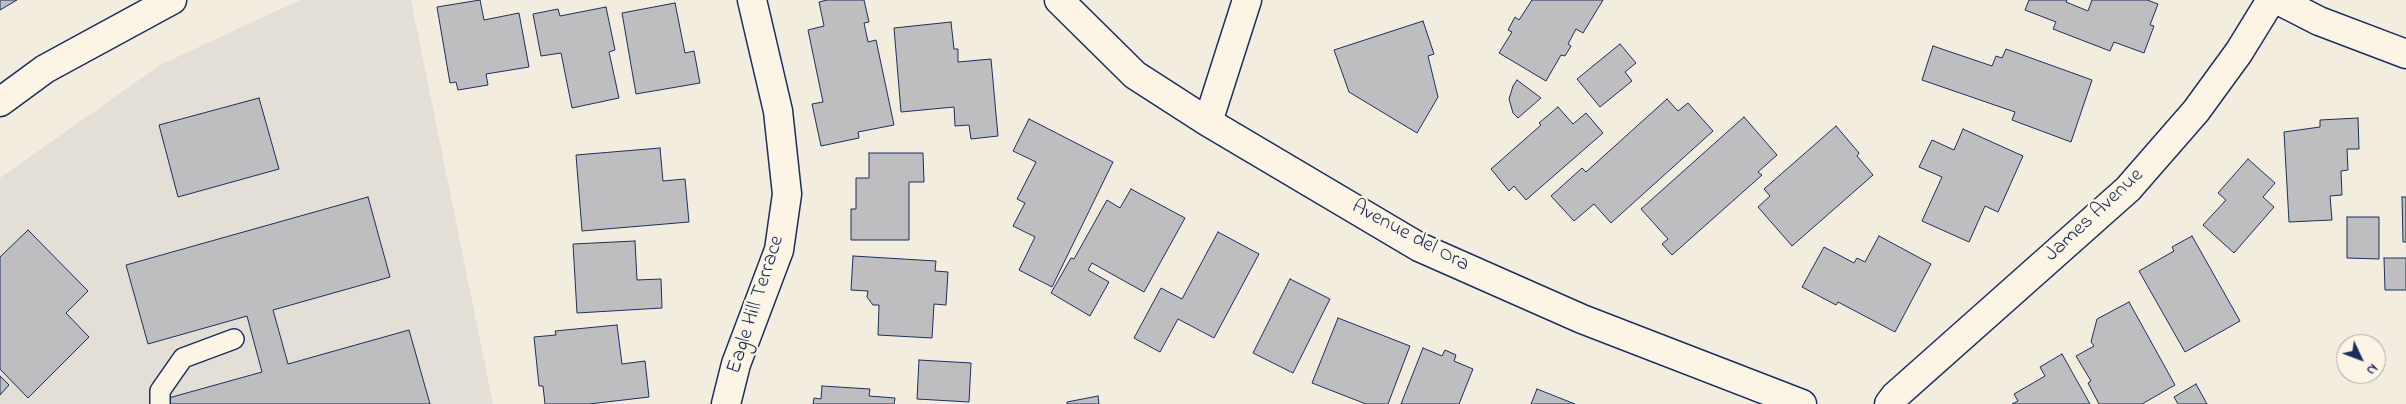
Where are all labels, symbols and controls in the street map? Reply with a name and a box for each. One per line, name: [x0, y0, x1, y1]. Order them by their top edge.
street label: James Avenue: [2040, 164, 2150, 268]
street label: Avenue del Ora: [1347, 195, 1473, 279]
street label: Eagle Hill Terrace: [723, 233, 791, 377]
north arrow: [2336, 334, 2386, 384]
text: N: [2361, 358, 2383, 380]

